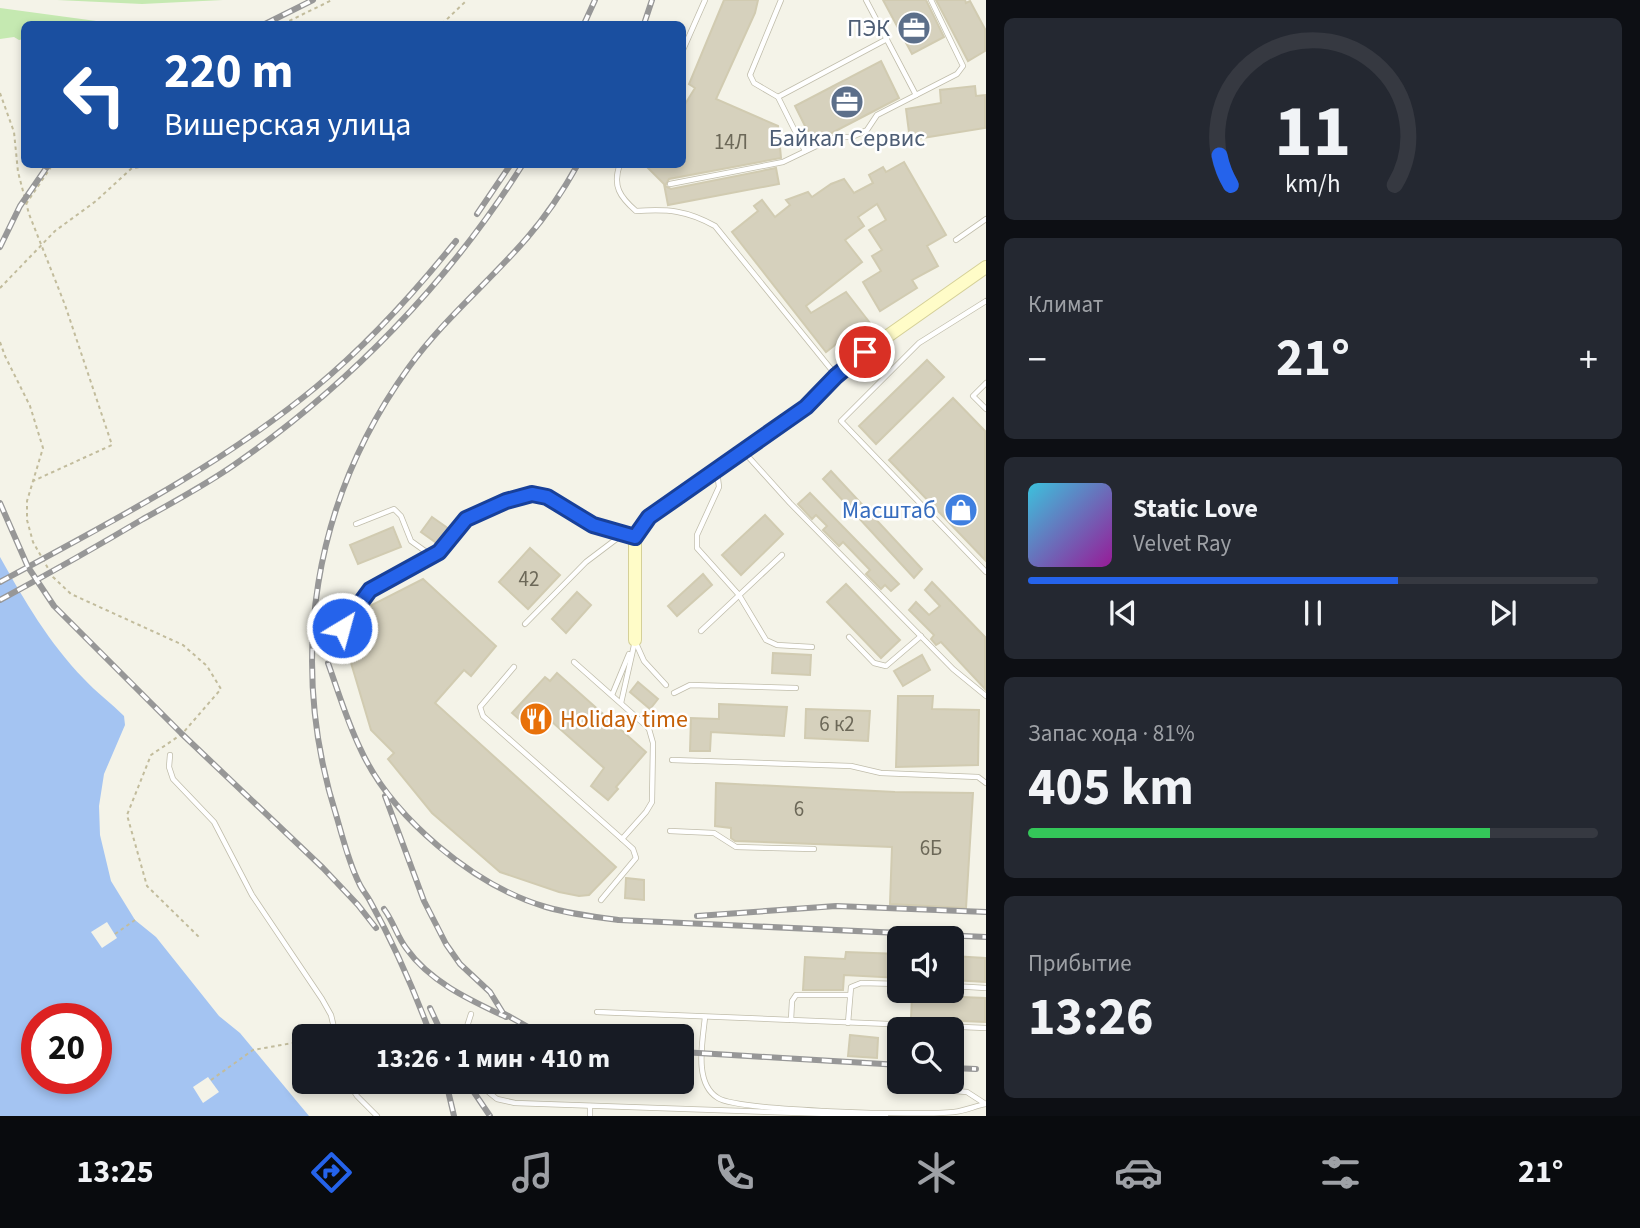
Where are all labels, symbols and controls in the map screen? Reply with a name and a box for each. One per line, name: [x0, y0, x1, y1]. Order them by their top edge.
office icon: ПЭК: [895, 9, 933, 47]
place label: ПЭК: [847, 11, 890, 46]
text: 220 m: [164, 37, 293, 107]
icon: left: [49, 49, 140, 140]
text: 11: [1275, 80, 1351, 184]
office icon: Байкал Сервис: [828, 83, 866, 121]
text: Вишерская улица: [164, 102, 412, 148]
place label: Байкал Сервис: [769, 121, 925, 156]
house number: 14Л: [714, 127, 748, 157]
text: km/h: [1285, 166, 1341, 202]
text: Климат: [1028, 288, 1103, 321]
pin: [835, 322, 895, 382]
text: 21°: [1276, 322, 1350, 396]
icon: arrive: [846, 333, 884, 371]
text: −: [1028, 333, 1047, 387]
text: +: [1579, 333, 1598, 387]
text: Static Love: [1133, 490, 1258, 527]
shop icon: Масштаб: [942, 491, 980, 529]
place label: Масштаб: [842, 493, 936, 528]
text: Velvet Ray: [1133, 527, 1231, 560]
house number: 42: [519, 564, 539, 594]
position arrow: [305, 591, 379, 665]
icon: previous: [1104, 594, 1142, 632]
icon: pause: [1294, 594, 1332, 632]
icon: next: [1484, 594, 1522, 632]
restaurant icon: Holiday time: [517, 700, 555, 738]
place label: Holiday time: [560, 702, 688, 737]
house number: 6 к2: [819, 709, 855, 739]
text: Запас хода · 81%: [1028, 717, 1195, 750]
text: 405 km: [1028, 751, 1194, 825]
house number: 6: [794, 794, 804, 824]
house number: 6Б: [920, 833, 942, 863]
map controls: [887, 926, 964, 1094]
button: sound: [887, 926, 964, 1003]
text: Прибытие: [1028, 947, 1132, 980]
text: 13:26: [1028, 981, 1153, 1055]
speed limit sign: 20: [21, 1003, 112, 1094]
button: search: [887, 1017, 964, 1094]
text: 13:26 · 1 мин · 410 m: [376, 1040, 610, 1077]
icon: directions: [307, 1148, 356, 1197]
icon: music: [508, 1148, 557, 1197]
icon: phone: [710, 1148, 759, 1197]
icon: climate: [912, 1148, 961, 1197]
icon: car: [1114, 1148, 1163, 1197]
icon: filters: [1316, 1148, 1365, 1197]
text: 13:25: [76, 1149, 154, 1195]
text: 21°: [1518, 1149, 1563, 1195]

